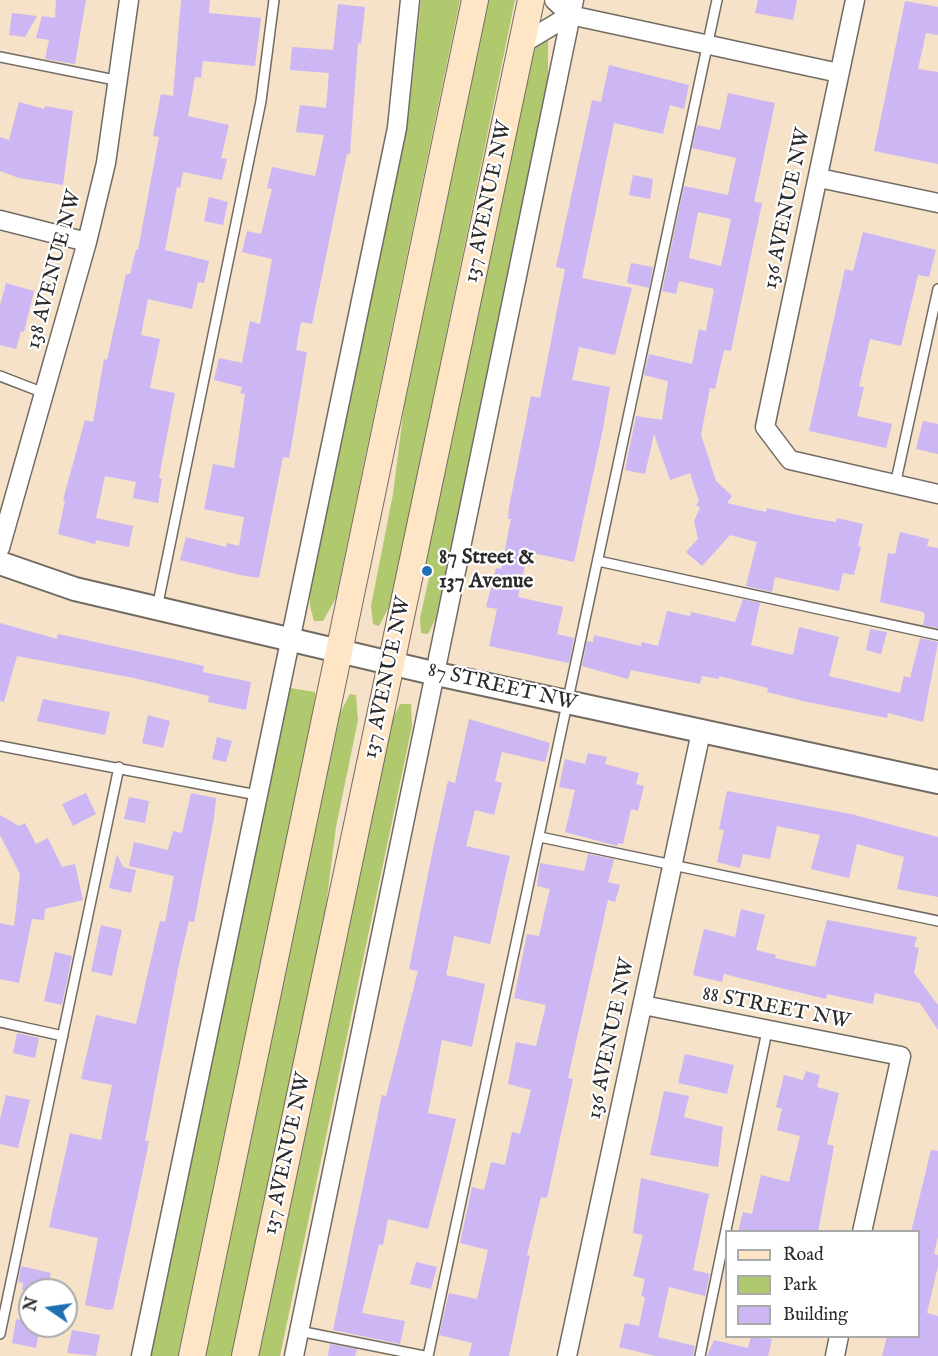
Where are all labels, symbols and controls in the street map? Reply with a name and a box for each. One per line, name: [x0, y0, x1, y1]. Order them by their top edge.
street label: 137 AVENUE NW: [460, 119, 518, 285]
street label: 136 AVENUE NW: [759, 126, 817, 292]
street label: 138 AVENUE NW: [22, 188, 88, 352]
place label: 87 Street & 137 Avenue: [439, 546, 534, 596]
marker: 87 Street & 137 Avenue: [420, 564, 434, 578]
street label: 137 AVENUE NW: [359, 595, 417, 761]
street label: 87 STREET NW: [425, 659, 579, 717]
street label: 136 AVENUE NW: [583, 956, 641, 1122]
street label: 88 STREET NW: [700, 982, 852, 1036]
street label: 137 AVENUE NW: [259, 1071, 317, 1237]
legend: [725, 1230, 920, 1338]
text: Road: [783, 1244, 824, 1267]
text: Park: [783, 1274, 817, 1297]
north arrow: [18, 1278, 78, 1338]
text: N: [21, 1295, 44, 1313]
text: Building: [783, 1304, 848, 1327]

